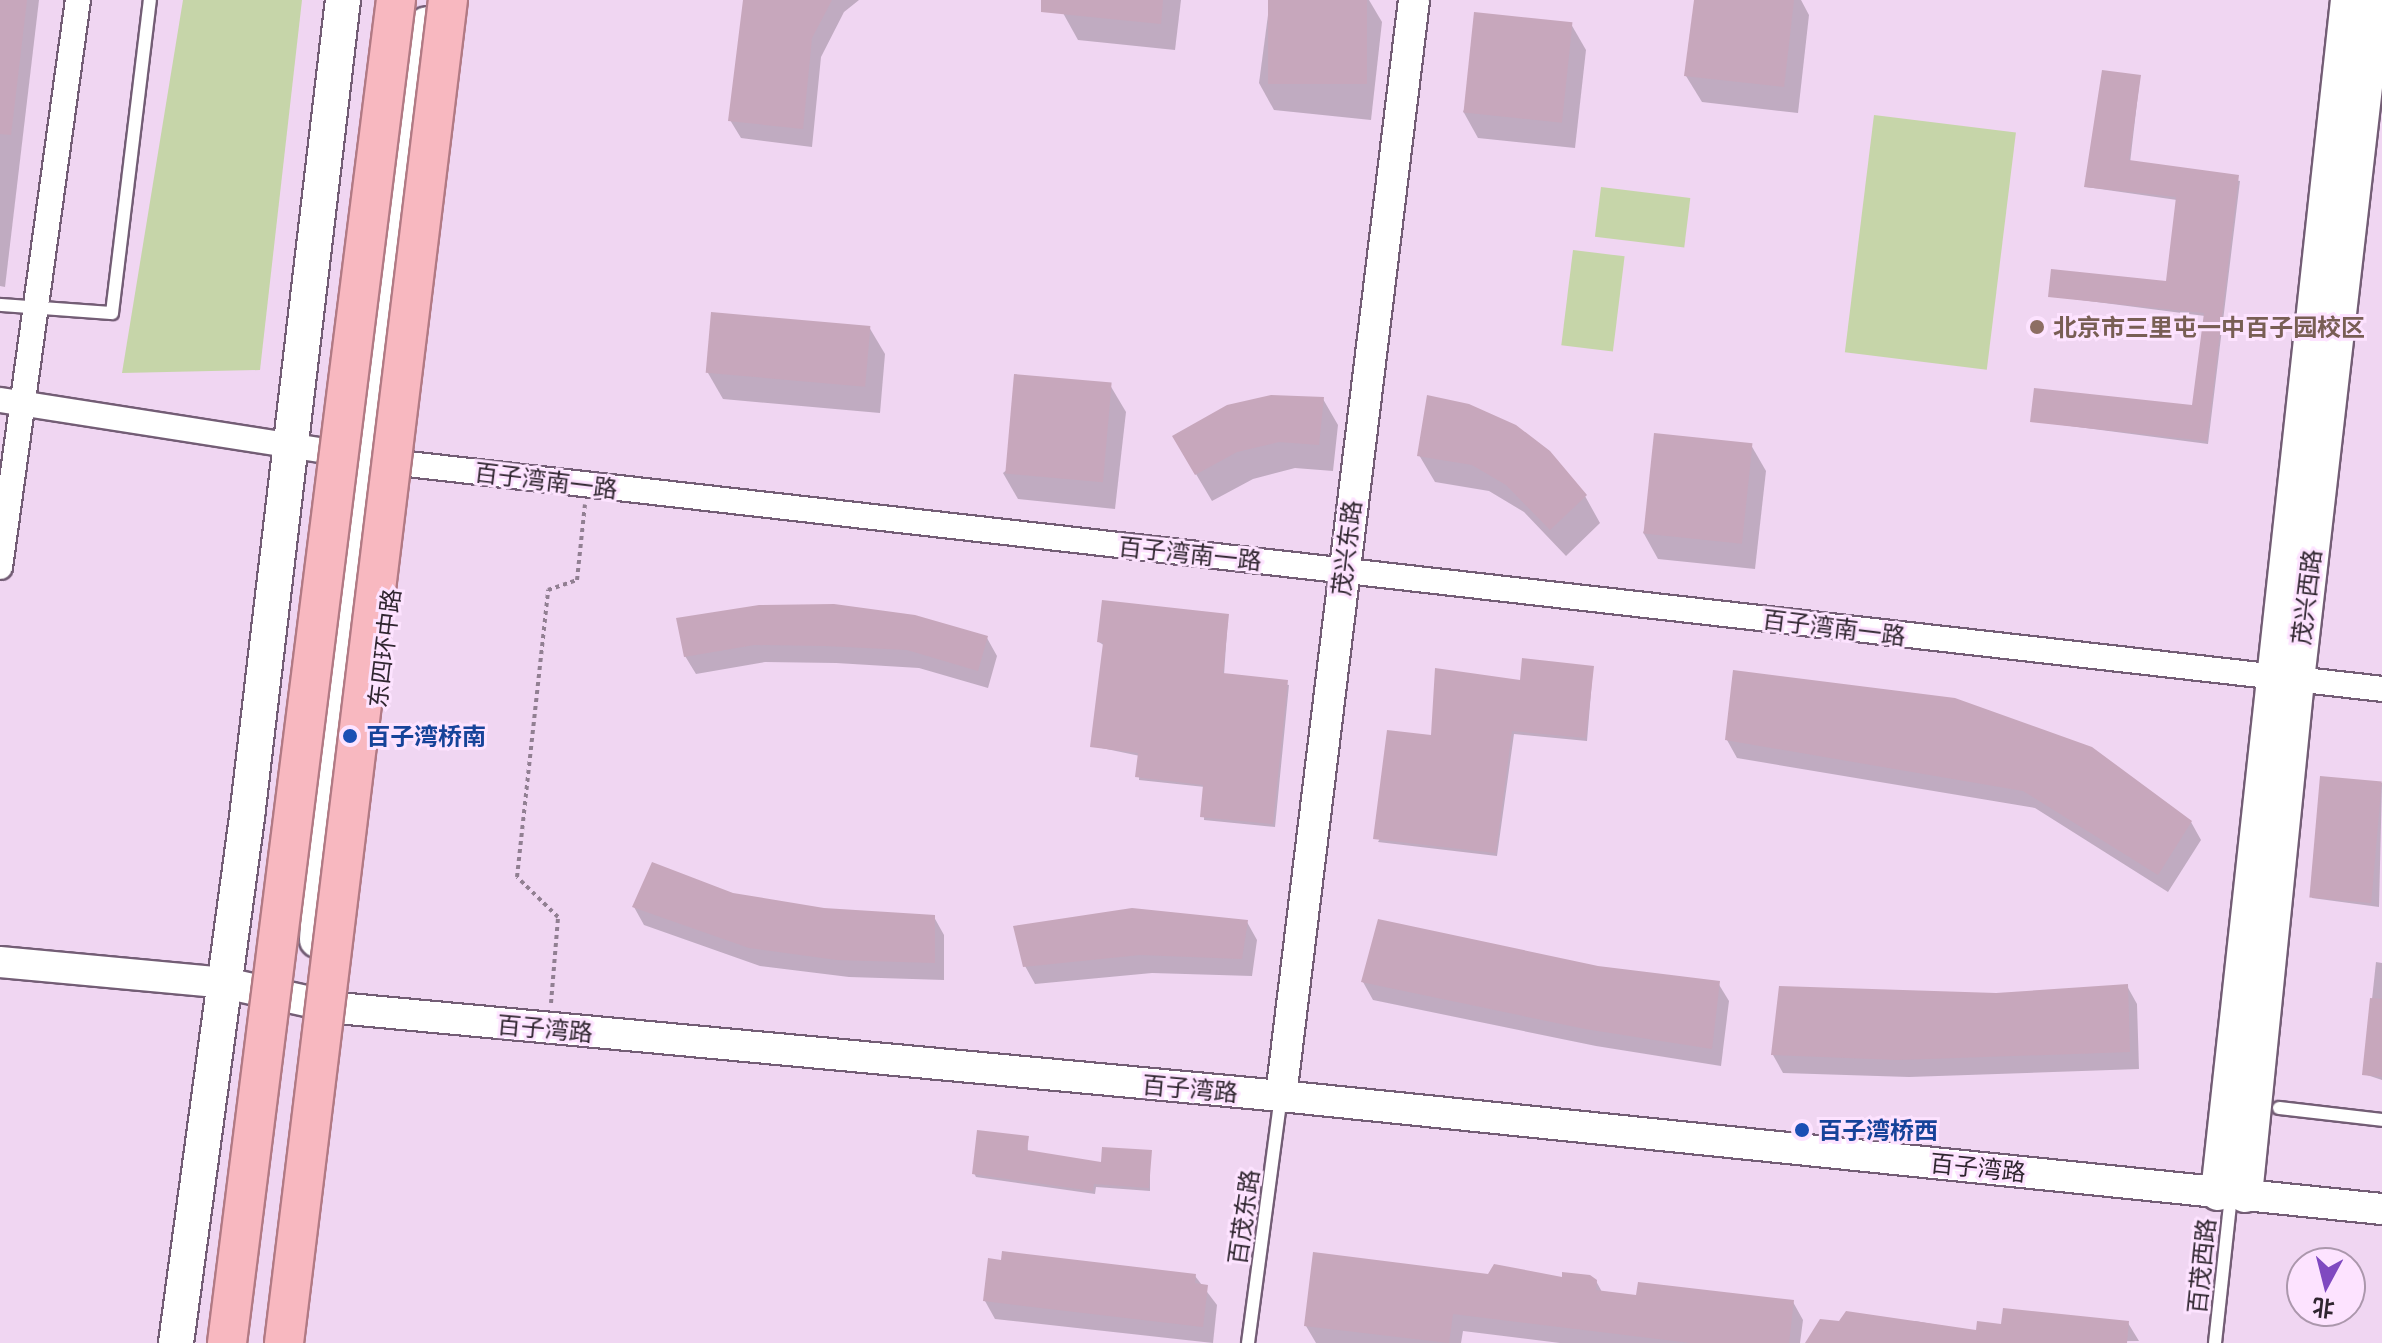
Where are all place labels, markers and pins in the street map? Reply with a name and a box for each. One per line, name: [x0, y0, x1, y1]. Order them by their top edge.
place label: 北京市三里屯一中百子园校区: [2053, 313, 2365, 341]
marker: 北京市三里屯一中百子园校区: [2028, 318, 2046, 336]
place label: 百子湾桥南: [366, 722, 486, 750]
marker: 百子湾桥南: [341, 727, 359, 745]
place label: 百子湾桥西: [1818, 1116, 1938, 1144]
marker: 百子湾桥西: [1793, 1121, 1811, 1139]

